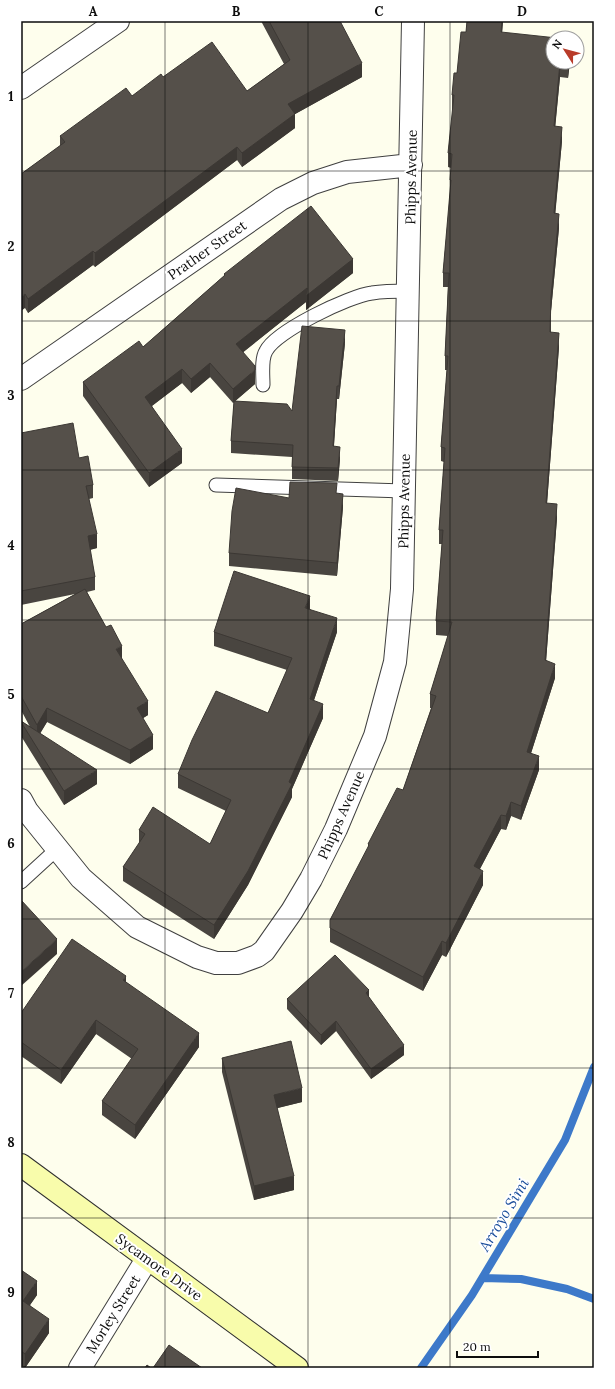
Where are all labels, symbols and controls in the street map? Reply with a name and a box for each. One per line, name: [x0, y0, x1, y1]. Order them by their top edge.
text: A: [89, 3, 98, 20]
text: B: [232, 3, 241, 20]
text: C: [375, 3, 384, 20]
text: D: [517, 3, 527, 20]
north arrow: [545, 30, 585, 70]
text: N: [549, 36, 565, 52]
text: 1: [8, 88, 14, 105]
street label: Phipps Avenue: [401, 129, 421, 225]
street label: Prather Street: [164, 216, 250, 284]
text: 2: [8, 238, 15, 255]
text: 3: [7, 387, 15, 404]
street label: Phipps Avenue: [394, 453, 414, 549]
text: 4: [7, 537, 15, 554]
text: 5: [7, 686, 15, 703]
street label: Phipps Avenue: [313, 768, 369, 862]
text: 6: [7, 835, 15, 852]
text: 7: [8, 985, 14, 1002]
text: 8: [7, 1134, 15, 1151]
water label: Arroyo Simi: [474, 1175, 533, 1255]
street label: Sycamore Drive: [112, 1230, 206, 1305]
street label: Morley Street: [82, 1271, 145, 1357]
text: 9: [7, 1284, 15, 1301]
scale bar: [457, 1333, 538, 1359]
text: 20 m: [463, 1339, 491, 1354]

